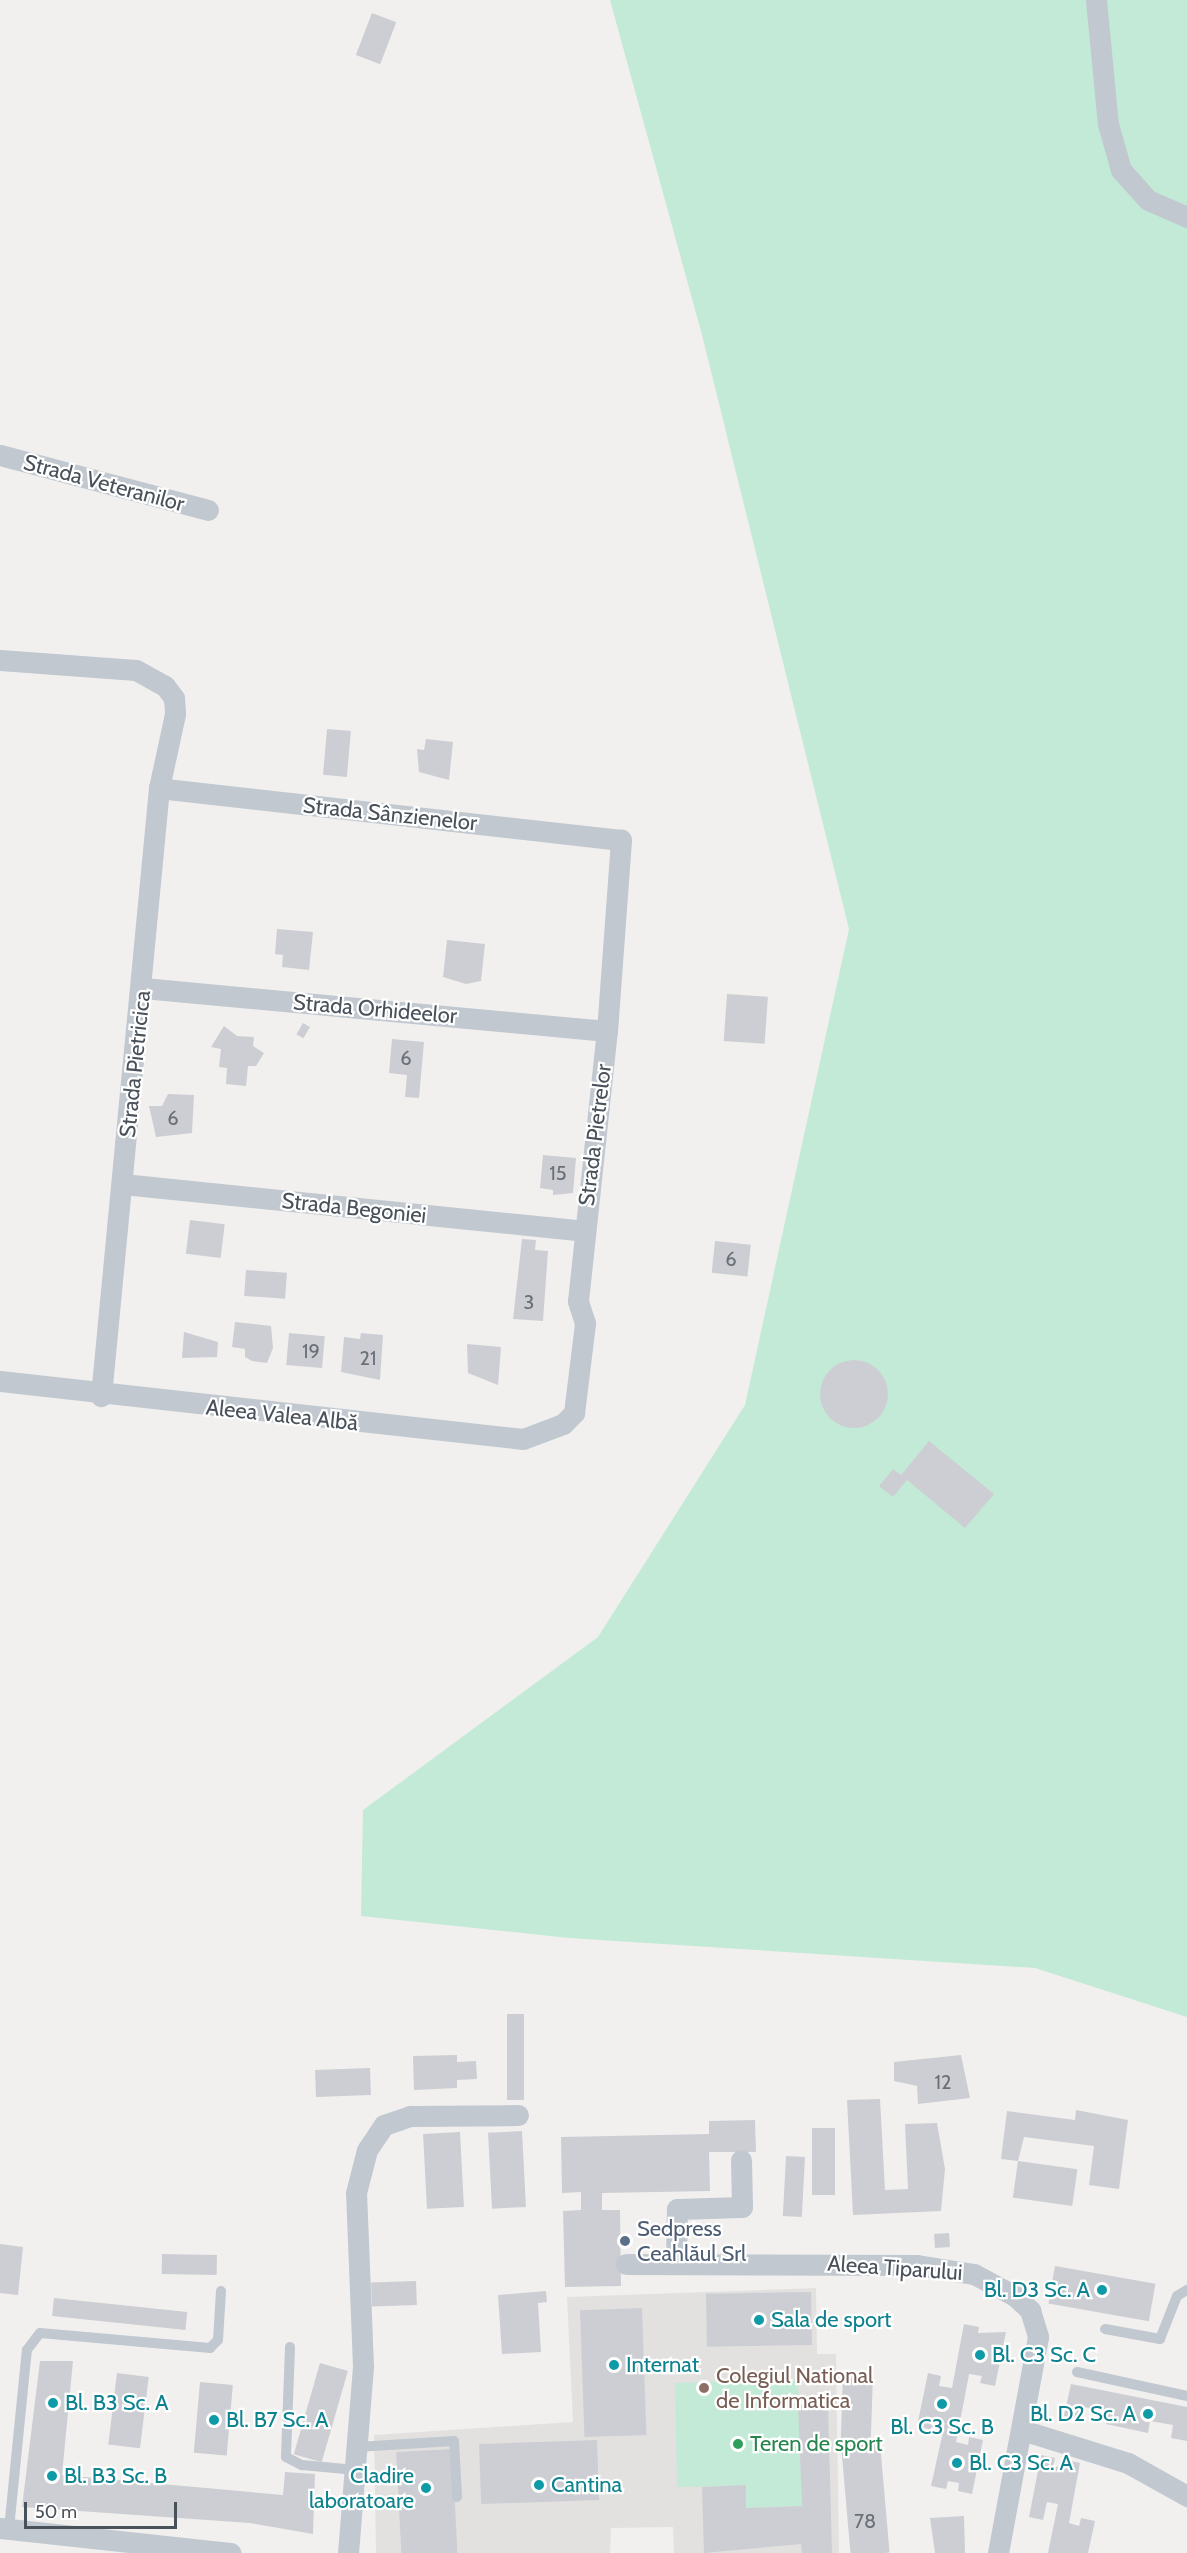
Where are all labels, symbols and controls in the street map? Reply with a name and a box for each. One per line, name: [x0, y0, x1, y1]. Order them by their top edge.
street label: Strada Veteranilor: [21, 449, 187, 517]
street label: Strada Sânzienelor: [302, 792, 478, 836]
street label: Strada Pietricica: [114, 989, 156, 1139]
street label: Strada Orhideelor: [292, 989, 458, 1029]
house number: 6: [400, 1046, 412, 1070]
street label: Strada Pietrelor: [573, 1062, 617, 1208]
house number: 6: [167, 1106, 179, 1130]
house number: 15: [549, 1161, 567, 1185]
street label: Strada Begoniei: [280, 1187, 428, 1229]
house number: 6: [725, 1247, 737, 1271]
house number: 3: [524, 1290, 534, 1314]
house number: 19: [302, 1339, 320, 1363]
house number: 21: [360, 1346, 376, 1370]
street label: Aleea Valea Albă: [205, 1394, 359, 1436]
house number: 12: [935, 2070, 951, 2094]
place label: Sedpress Ceahlăul Srl: [637, 2215, 746, 2266]
marker: Sedpress Ceahlăul Srl: [618, 2234, 632, 2248]
street label: Aleea Tiparului: [827, 2250, 963, 2286]
place label: Bl. D3 Sc. A: [984, 2277, 1090, 2303]
marker: Bl. D3 Sc. A: [1095, 2283, 1109, 2297]
place label: Sala de sport: [771, 2307, 891, 2333]
marker: Sala de sport: [752, 2313, 766, 2327]
place label: Bl. C3 Sc. C: [992, 2342, 1096, 2368]
marker: Bl. C3 Sc. C: [973, 2348, 987, 2362]
place label: Internat: [626, 2352, 699, 2378]
marker: Internat: [607, 2358, 621, 2372]
place label: Colegiul National de Informatica: [716, 2362, 873, 2414]
marker: Colegiul National de Informatica: [697, 2381, 711, 2395]
place label: Bl. B3 Sc. A: [65, 2390, 169, 2416]
marker: Bl. B3 Sc. A: [46, 2396, 60, 2410]
marker: Bl. C3 Sc. B: [935, 2397, 949, 2411]
place label: Bl. D2 Sc. A: [1030, 2401, 1136, 2427]
place label: Bl. B7 Sc. A: [226, 2407, 328, 2433]
marker: Bl. D2 Sc. A: [1141, 2407, 1155, 2421]
marker: Bl. B7 Sc. A: [207, 2413, 221, 2427]
place label: Bl. C3 Sc. B: [890, 2414, 994, 2440]
place label: Teren de sport: [750, 2431, 883, 2457]
marker: Teren de sport: [731, 2437, 745, 2451]
place label: Bl. C3 Sc. A: [969, 2450, 1073, 2476]
marker: Bl. C3 Sc. A: [950, 2456, 964, 2470]
place label: Cladire laboratoare: [309, 2462, 414, 2514]
place label: Bl. B3 Sc. B: [64, 2463, 167, 2489]
marker: Bl. B3 Sc. B: [45, 2469, 59, 2483]
place label: Cantina: [551, 2472, 622, 2498]
marker: Cantina: [532, 2478, 546, 2492]
marker: Cladire laboratoare: [419, 2481, 433, 2495]
scale bar: [27, 2490, 180, 2528]
text: 50 m: [35, 2501, 77, 2523]
house number: 78: [854, 2509, 876, 2533]

